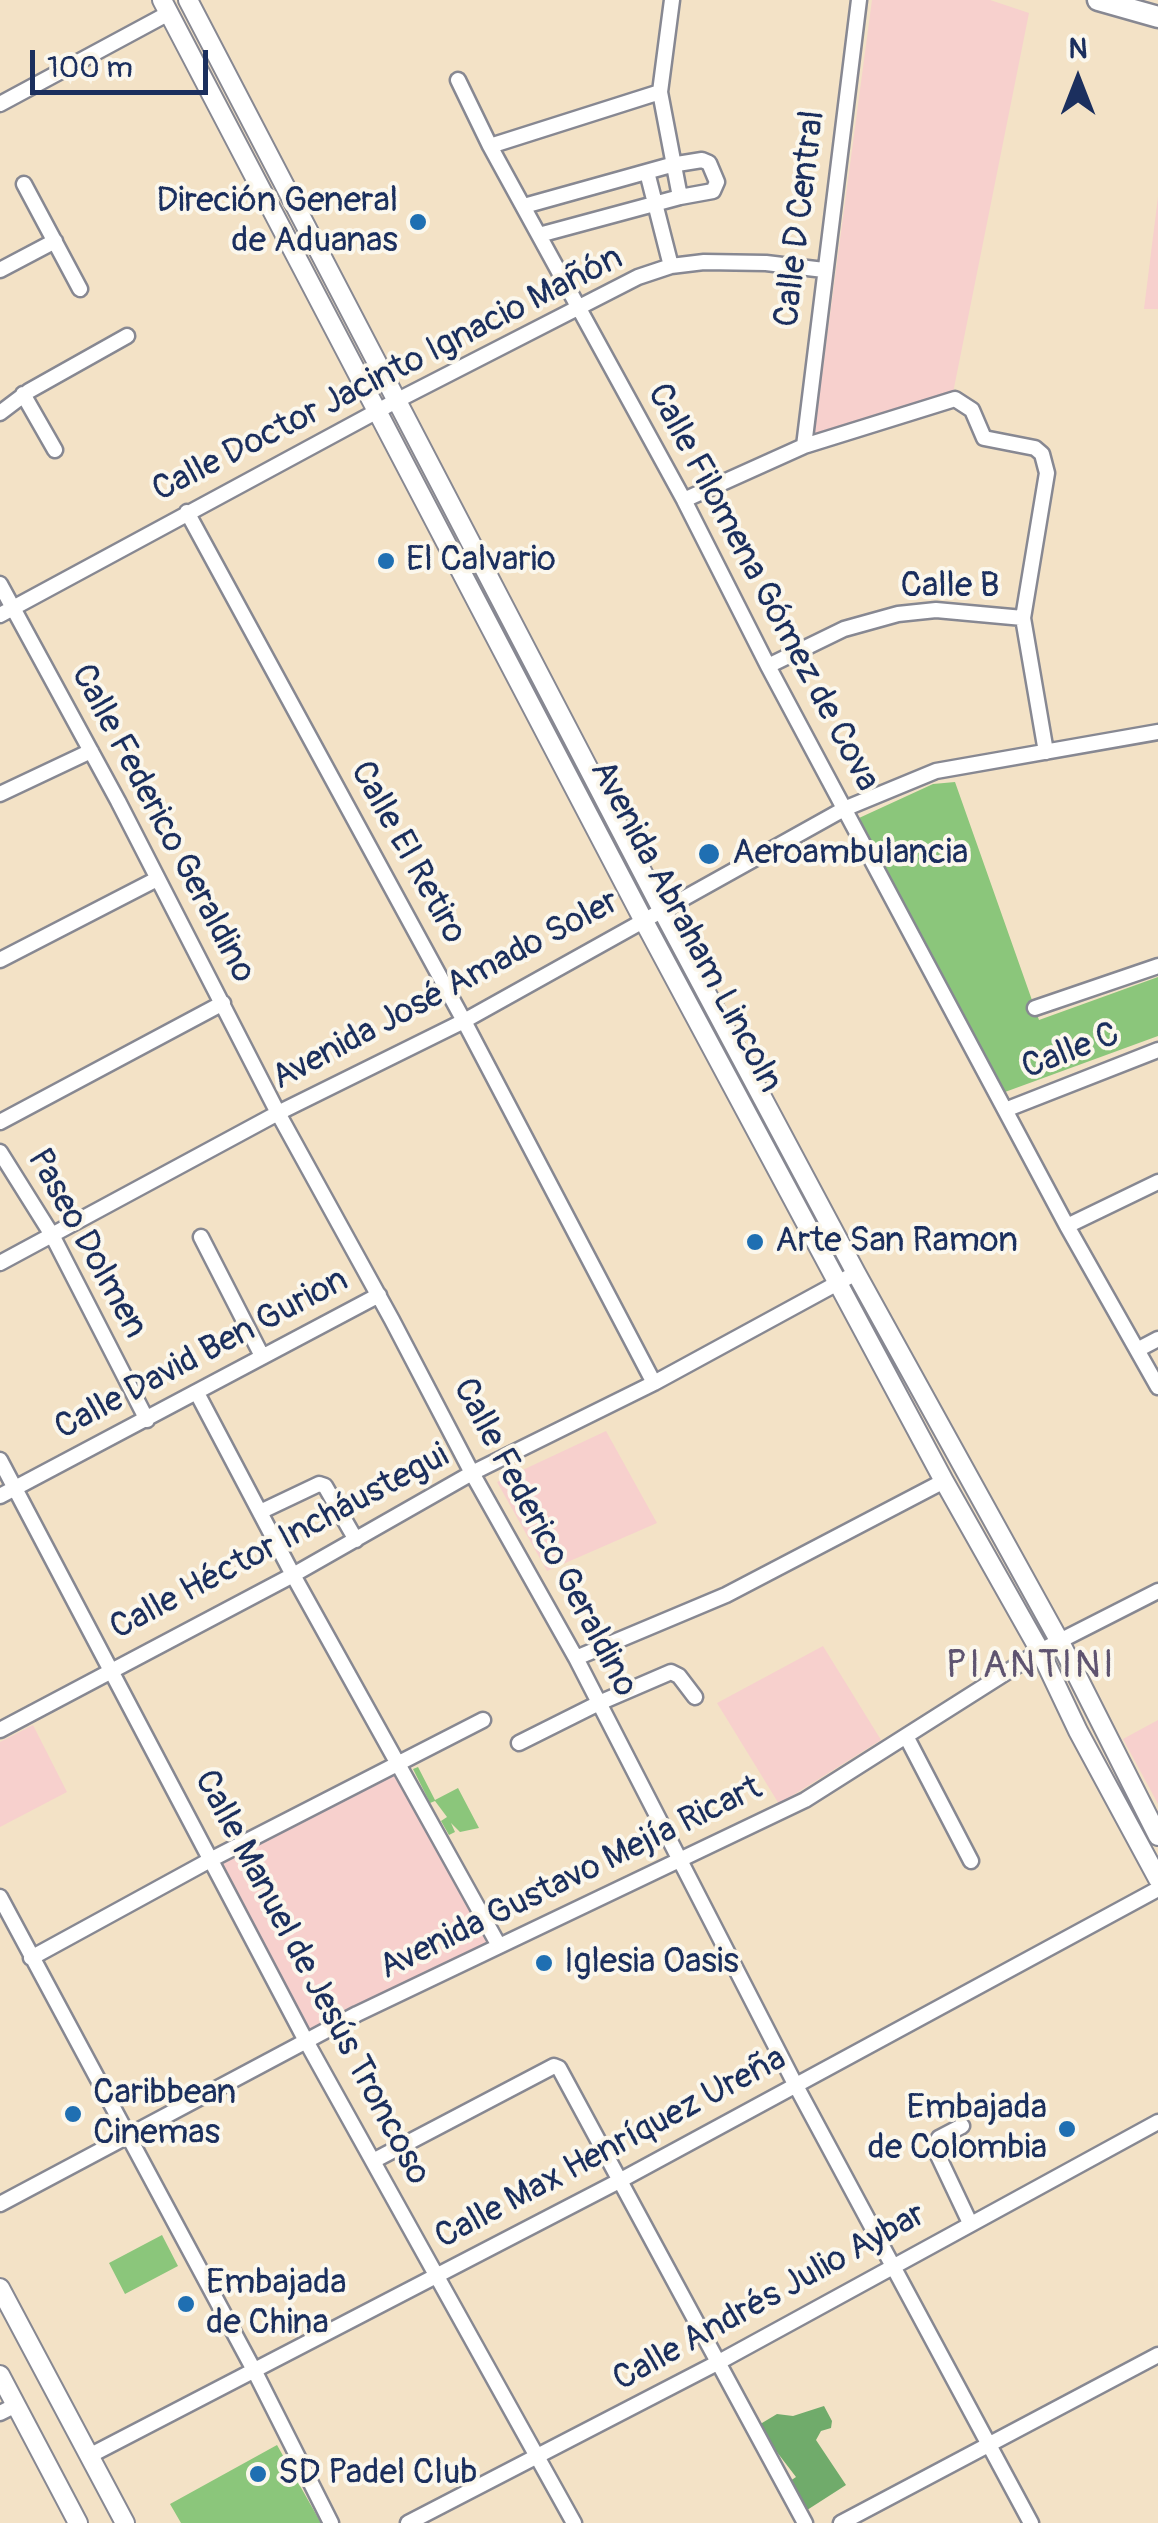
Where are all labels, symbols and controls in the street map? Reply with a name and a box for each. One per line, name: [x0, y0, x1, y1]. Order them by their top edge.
scale bar: [35, 30, 212, 92]
north arrow: [1028, 30, 1128, 130]
text: N: [1069, 32, 1087, 67]
text: 100 m: [47, 49, 133, 86]
street label: Calle D Central: [767, 108, 835, 330]
place label: Direción General de Aduanas: [156, 181, 398, 263]
marker: Direción General de Aduanas: [407, 211, 429, 233]
street label: Calle Doctor Jacinto Ignacio Mañón: [146, 238, 630, 512]
street label: Calle Filomena Gómez de Cova: [637, 377, 887, 799]
place label: El Calvario: [406, 540, 556, 582]
marker: El Calvario: [375, 550, 397, 572]
street label: Calle B: [900, 566, 1000, 608]
street label: Calle Federico Geraldino: [60, 658, 264, 990]
street label: Avenida Abraham Lincoln: [580, 754, 790, 1100]
street label: Calle El Retiro: [340, 755, 474, 951]
place label: Aeroambulancia: [732, 833, 968, 875]
marker: Aeroambulancia: [696, 841, 722, 867]
street label: Avenida José Amado Soler: [265, 882, 627, 1100]
street label: Calle C: [1016, 1014, 1126, 1090]
street label: Paseo Dolmen: [17, 1142, 155, 1346]
place label: Arte San Ramon: [775, 1221, 1018, 1263]
marker: Arte San Ramon: [744, 1231, 766, 1253]
street label: Calle David Ben Gurion: [48, 1260, 356, 1450]
street label: Calle Federico Geraldino: [442, 1372, 646, 1704]
street label: Calle Héctor Incháustegui: [104, 1436, 456, 1650]
district label: PIANTINI: [946, 1644, 1116, 1690]
street label: Calle Manuel de Jesús Troncoso: [184, 1764, 438, 2192]
street label: Avenida Gustavo Mejía Ricart: [373, 1768, 769, 1990]
place label: Iglesia Oasis: [564, 1942, 739, 1984]
marker: Iglesia Oasis: [533, 1952, 555, 1974]
street label: Calle Max Henríquez Ureña: [428, 2039, 794, 2259]
place label: Caribbean Cinemas: [93, 2073, 236, 2155]
place label: Embajada de Colombia: [867, 2088, 1047, 2170]
marker: Caribbean Cinemas: [62, 2103, 84, 2125]
marker: Embajada de Colombia: [1056, 2118, 1078, 2140]
street label: Calle Andrés Julio Aybar: [606, 2195, 934, 2401]
place label: Embajada de China: [206, 2263, 346, 2345]
marker: Embajada de China: [175, 2293, 197, 2315]
place label: SD Padel Club: [278, 2453, 478, 2495]
marker: SD Padel Club: [247, 2463, 269, 2485]

